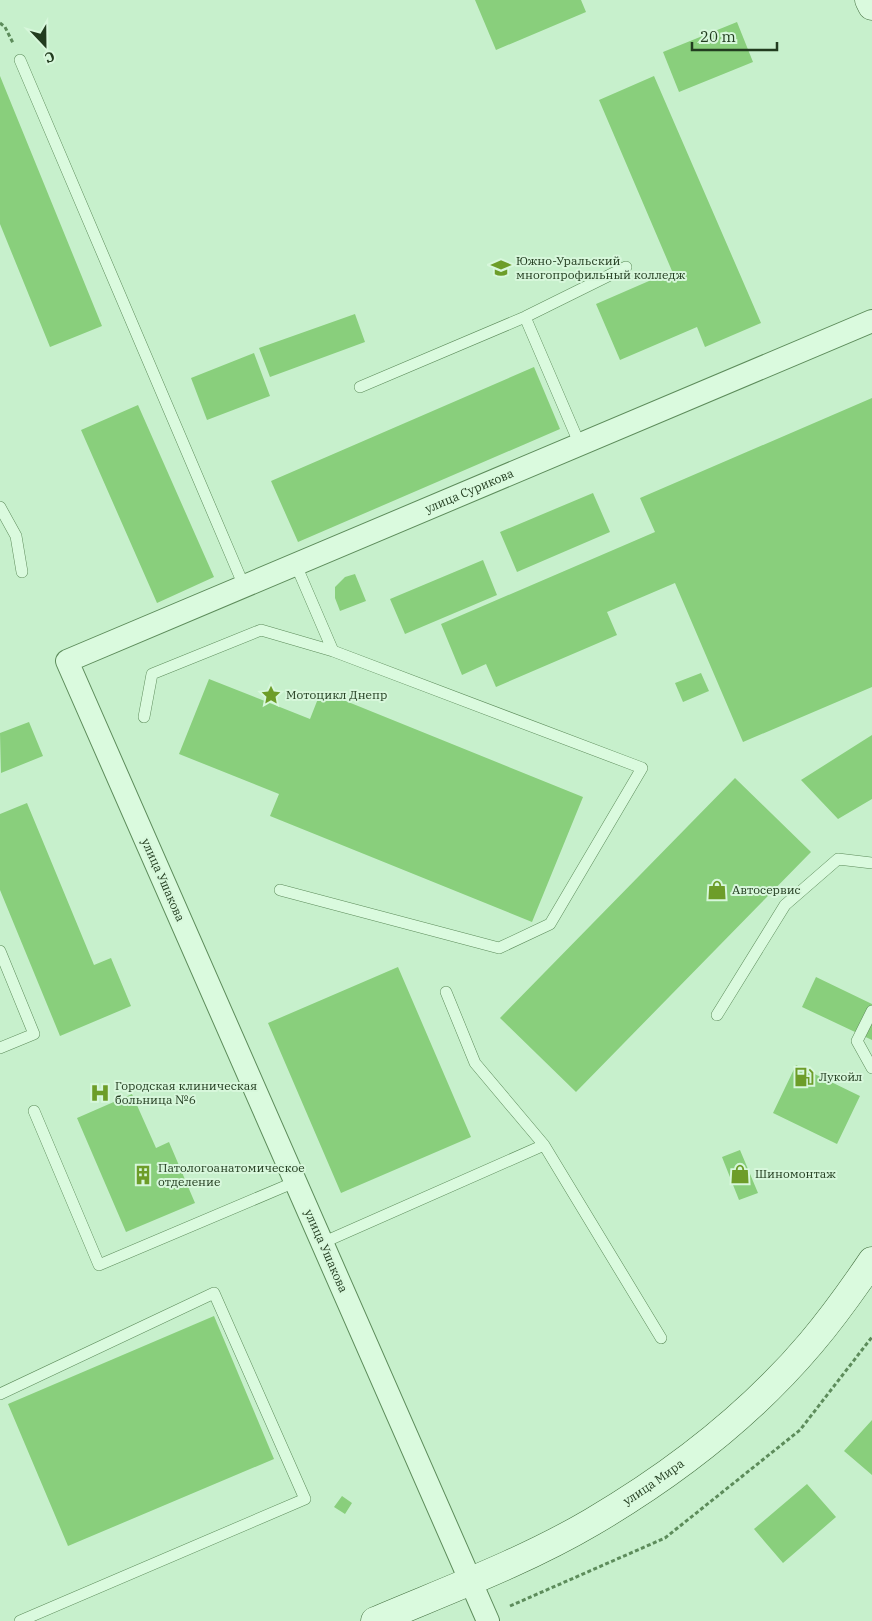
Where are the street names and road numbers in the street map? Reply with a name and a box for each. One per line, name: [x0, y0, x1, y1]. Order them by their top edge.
street label: улица Сурикова: [423, 465, 516, 516]
street label: улица Ушакова: [138, 836, 189, 924]
street label: улица Ушакова: [301, 1207, 352, 1295]
street label: улица Мира: [620, 1455, 687, 1508]

